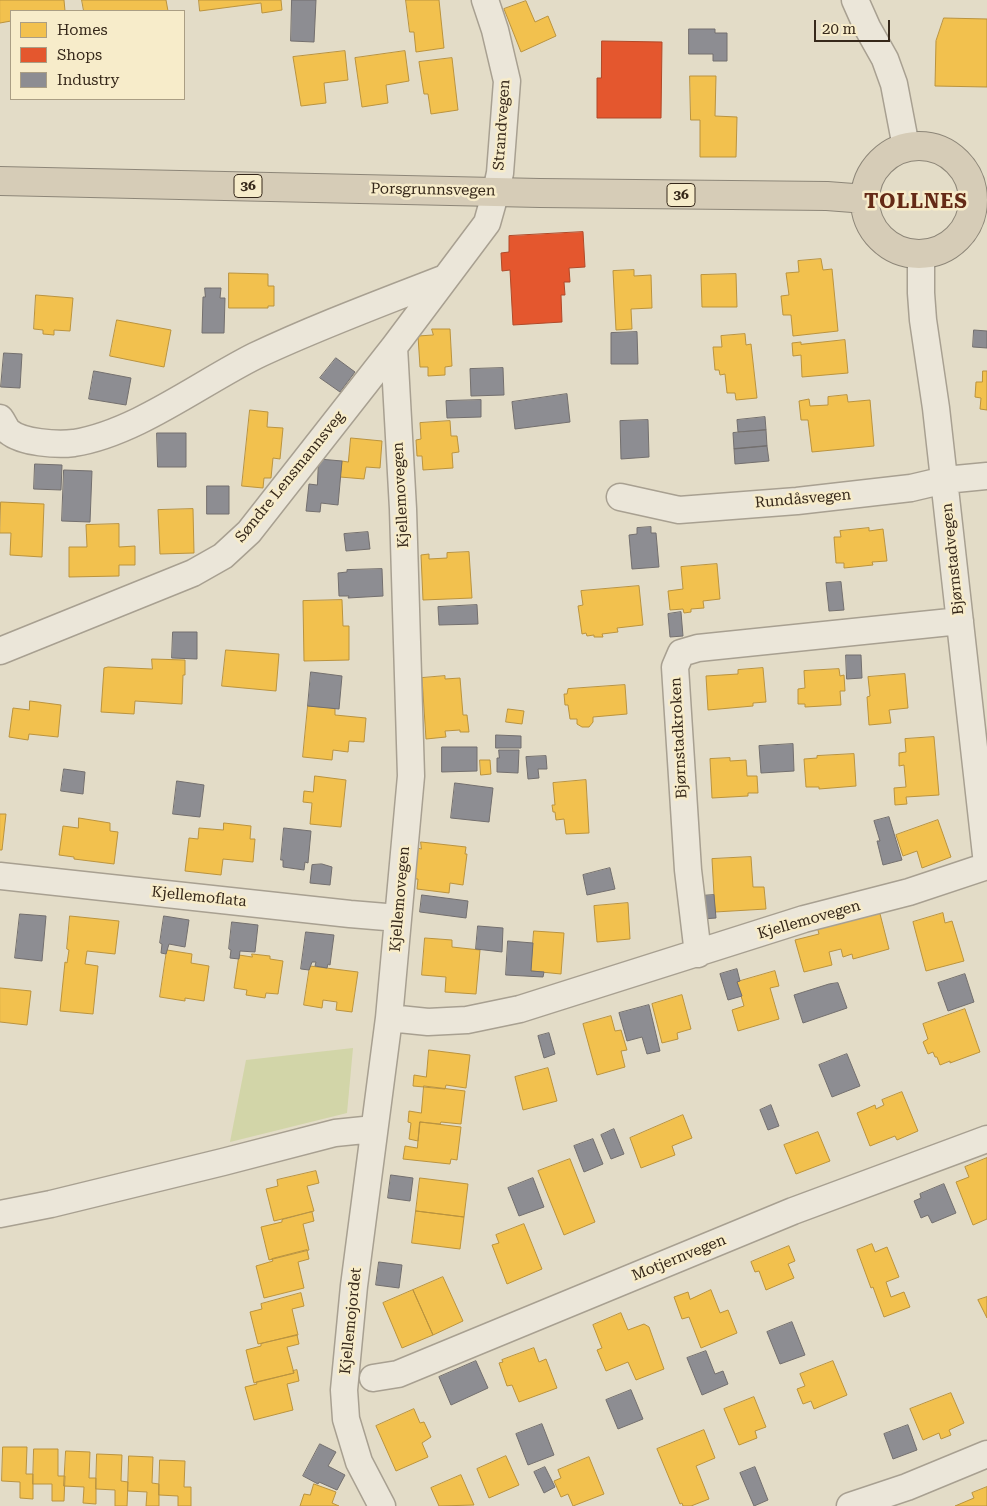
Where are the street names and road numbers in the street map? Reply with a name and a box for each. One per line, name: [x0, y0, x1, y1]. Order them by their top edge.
street label: Strandvegen: [490, 79, 514, 171]
road number: 36: [234, 175, 262, 198]
street label: Porsgrunnsvegen: [370, 180, 496, 200]
road number: 36: [667, 184, 695, 206]
street label: Søndre Lensmannsveg: [231, 408, 349, 546]
street label: Kjellemovegen: [389, 442, 413, 548]
street label: Rundåsvegen: [754, 486, 852, 512]
street label: Bjørnstadvegen: [938, 502, 968, 616]
street label: Bjørnstadkroken: [667, 677, 691, 799]
street label: Kjellemovegen: [386, 845, 414, 953]
street label: Kjellemoflata: [151, 883, 247, 911]
street label: Kjellemovegen: [755, 897, 863, 943]
street label: Motjernvegen: [629, 1231, 729, 1285]
street label: Kjellemojordet: [336, 1267, 366, 1375]

